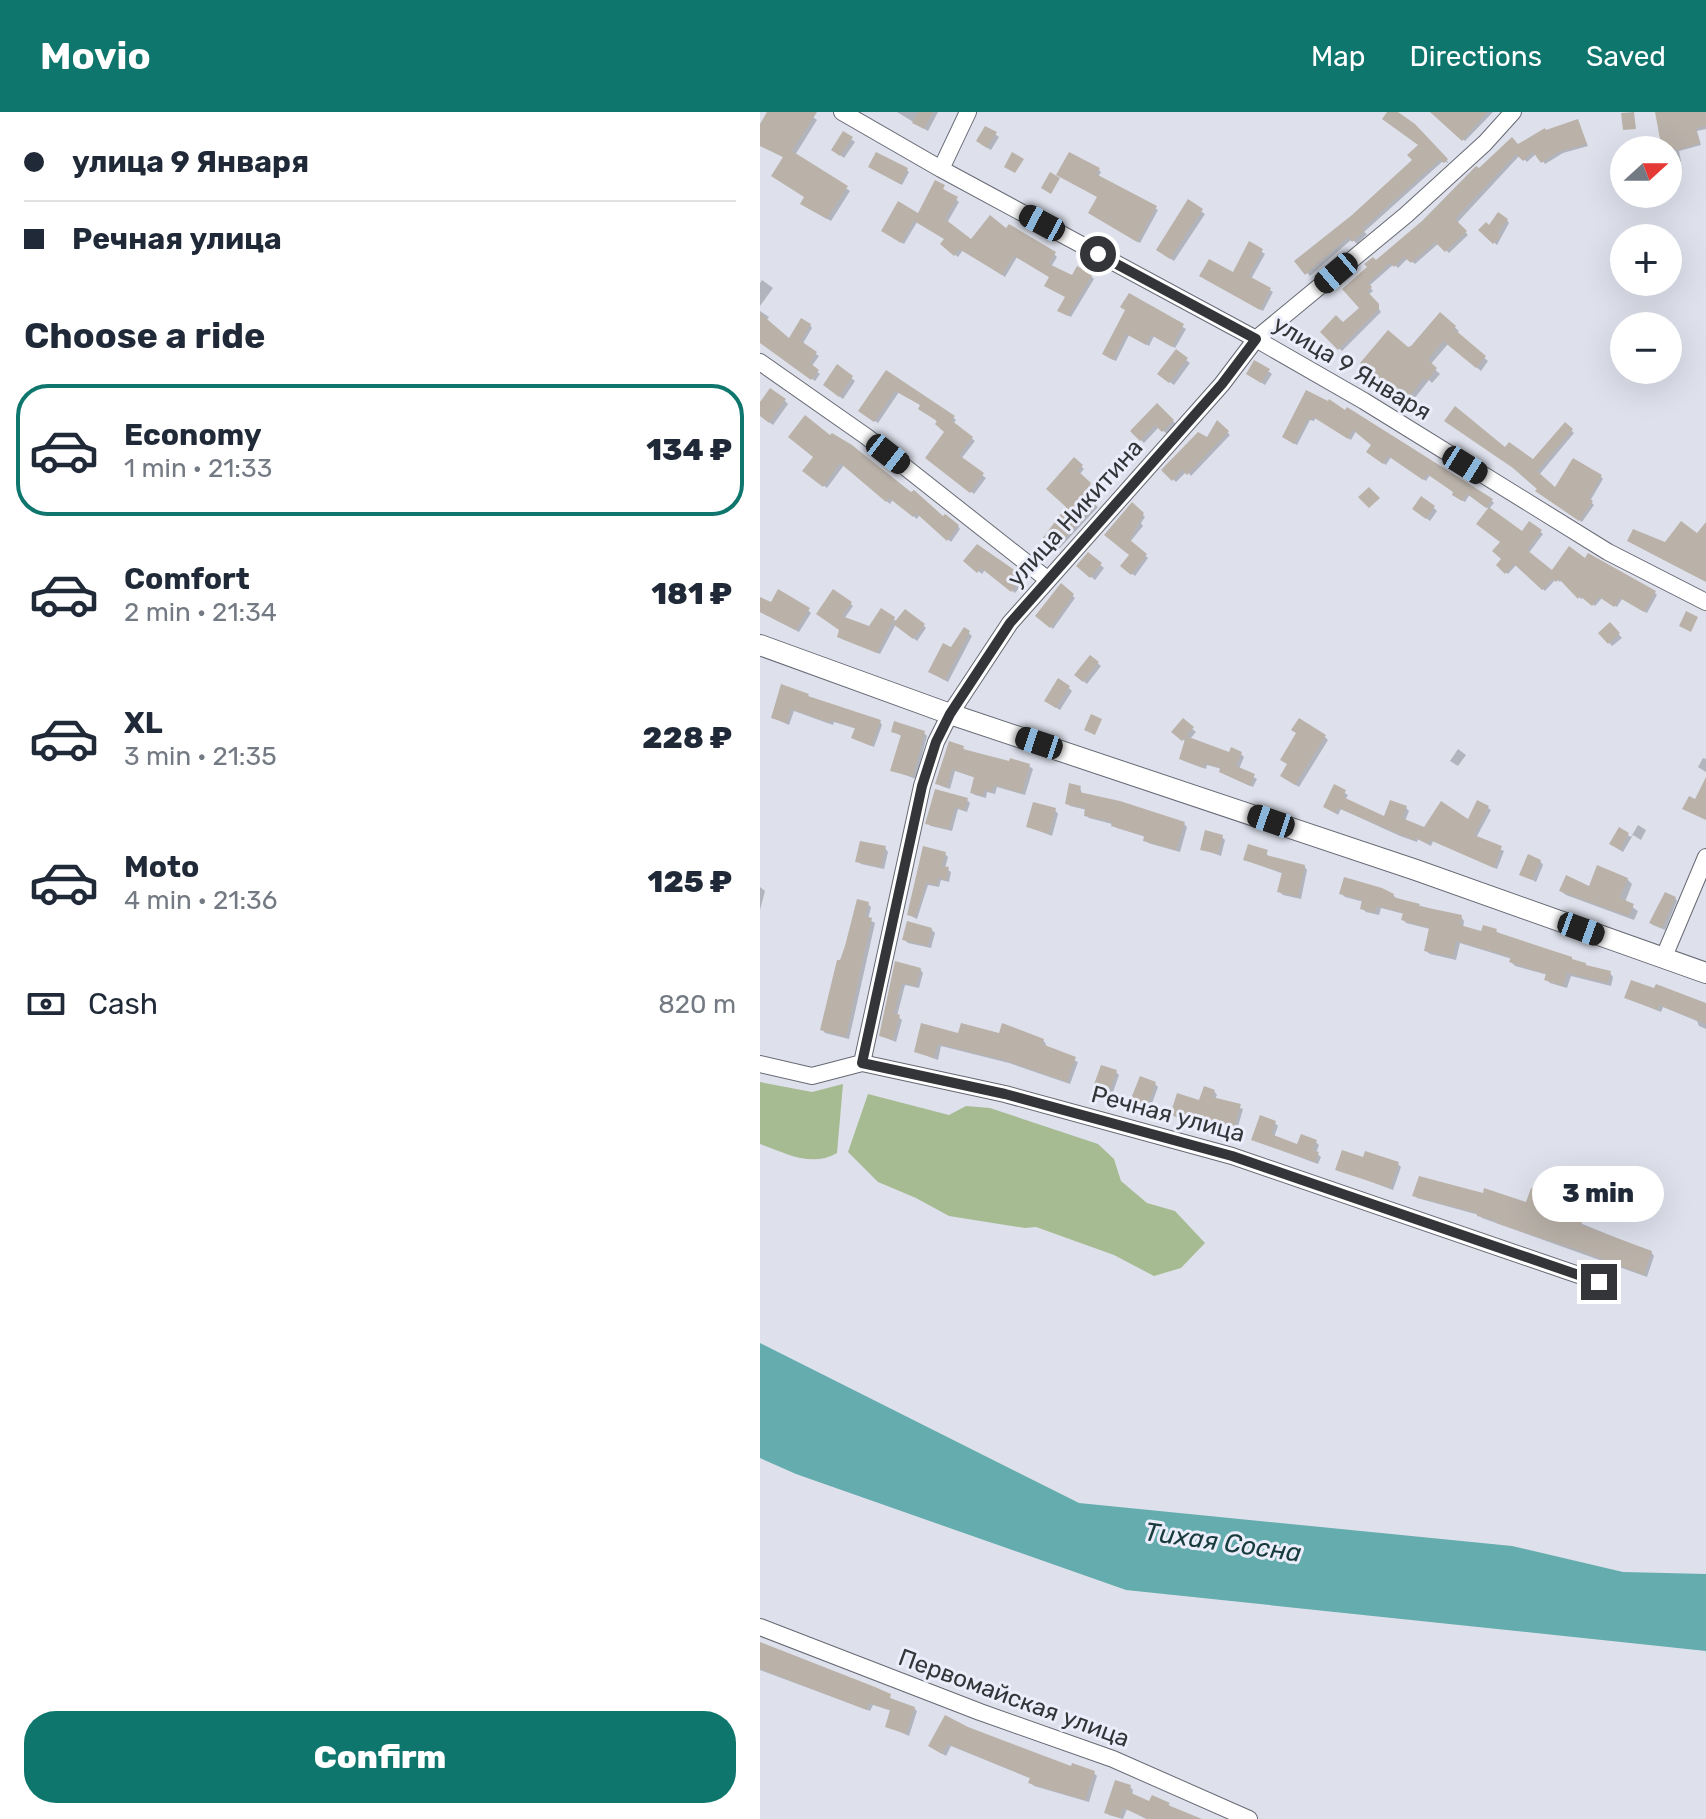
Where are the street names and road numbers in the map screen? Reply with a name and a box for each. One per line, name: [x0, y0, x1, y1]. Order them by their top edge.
street label: улица 9 Января: [1268, 310, 1436, 426]
street label: улица Никитина: [1001, 433, 1149, 593]
street label: Речная улица: [1088, 1080, 1248, 1148]
street label: Первомайская улица: [895, 1643, 1133, 1753]

